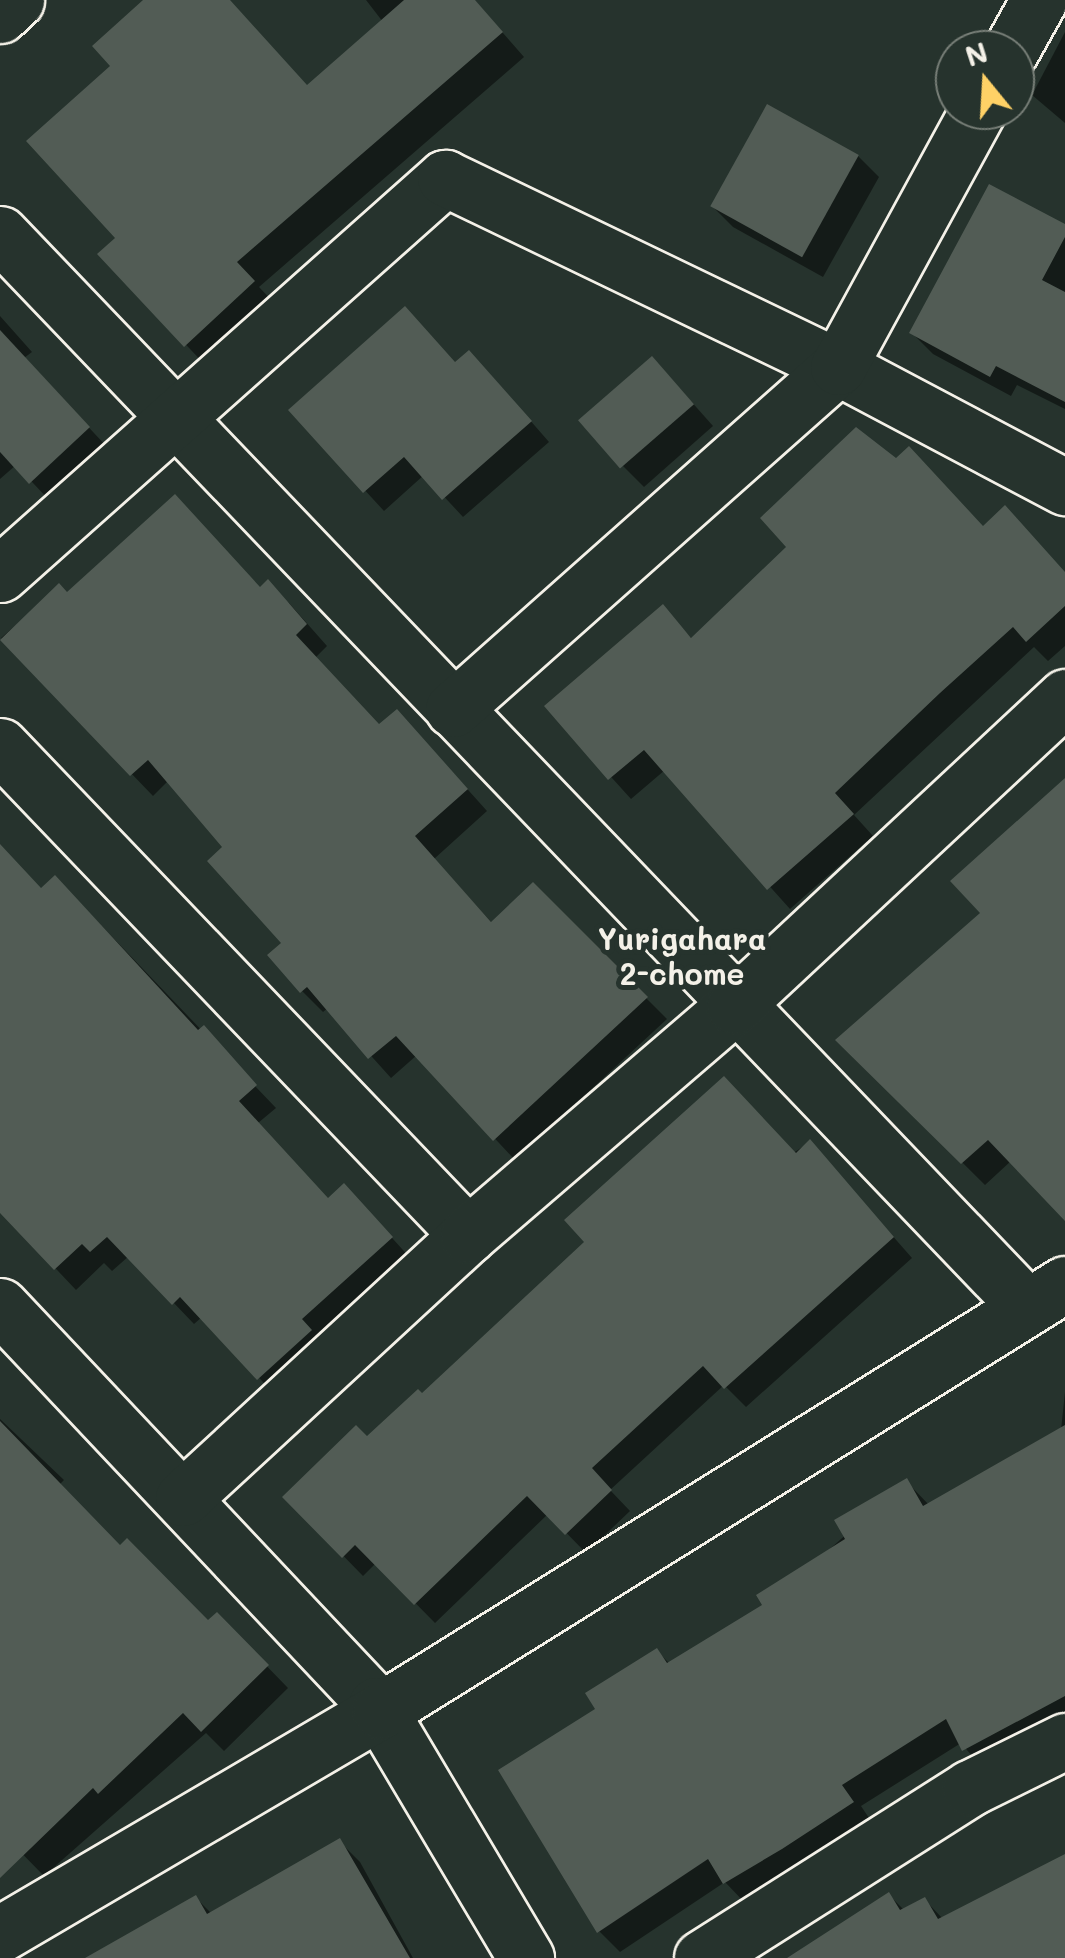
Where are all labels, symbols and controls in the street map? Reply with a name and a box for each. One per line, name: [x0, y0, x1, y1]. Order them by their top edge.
north arrow: [935, 30, 1035, 130]
text: N: [961, 33, 992, 74]
district label: Yurigahara 2-chome: [598, 920, 766, 990]

